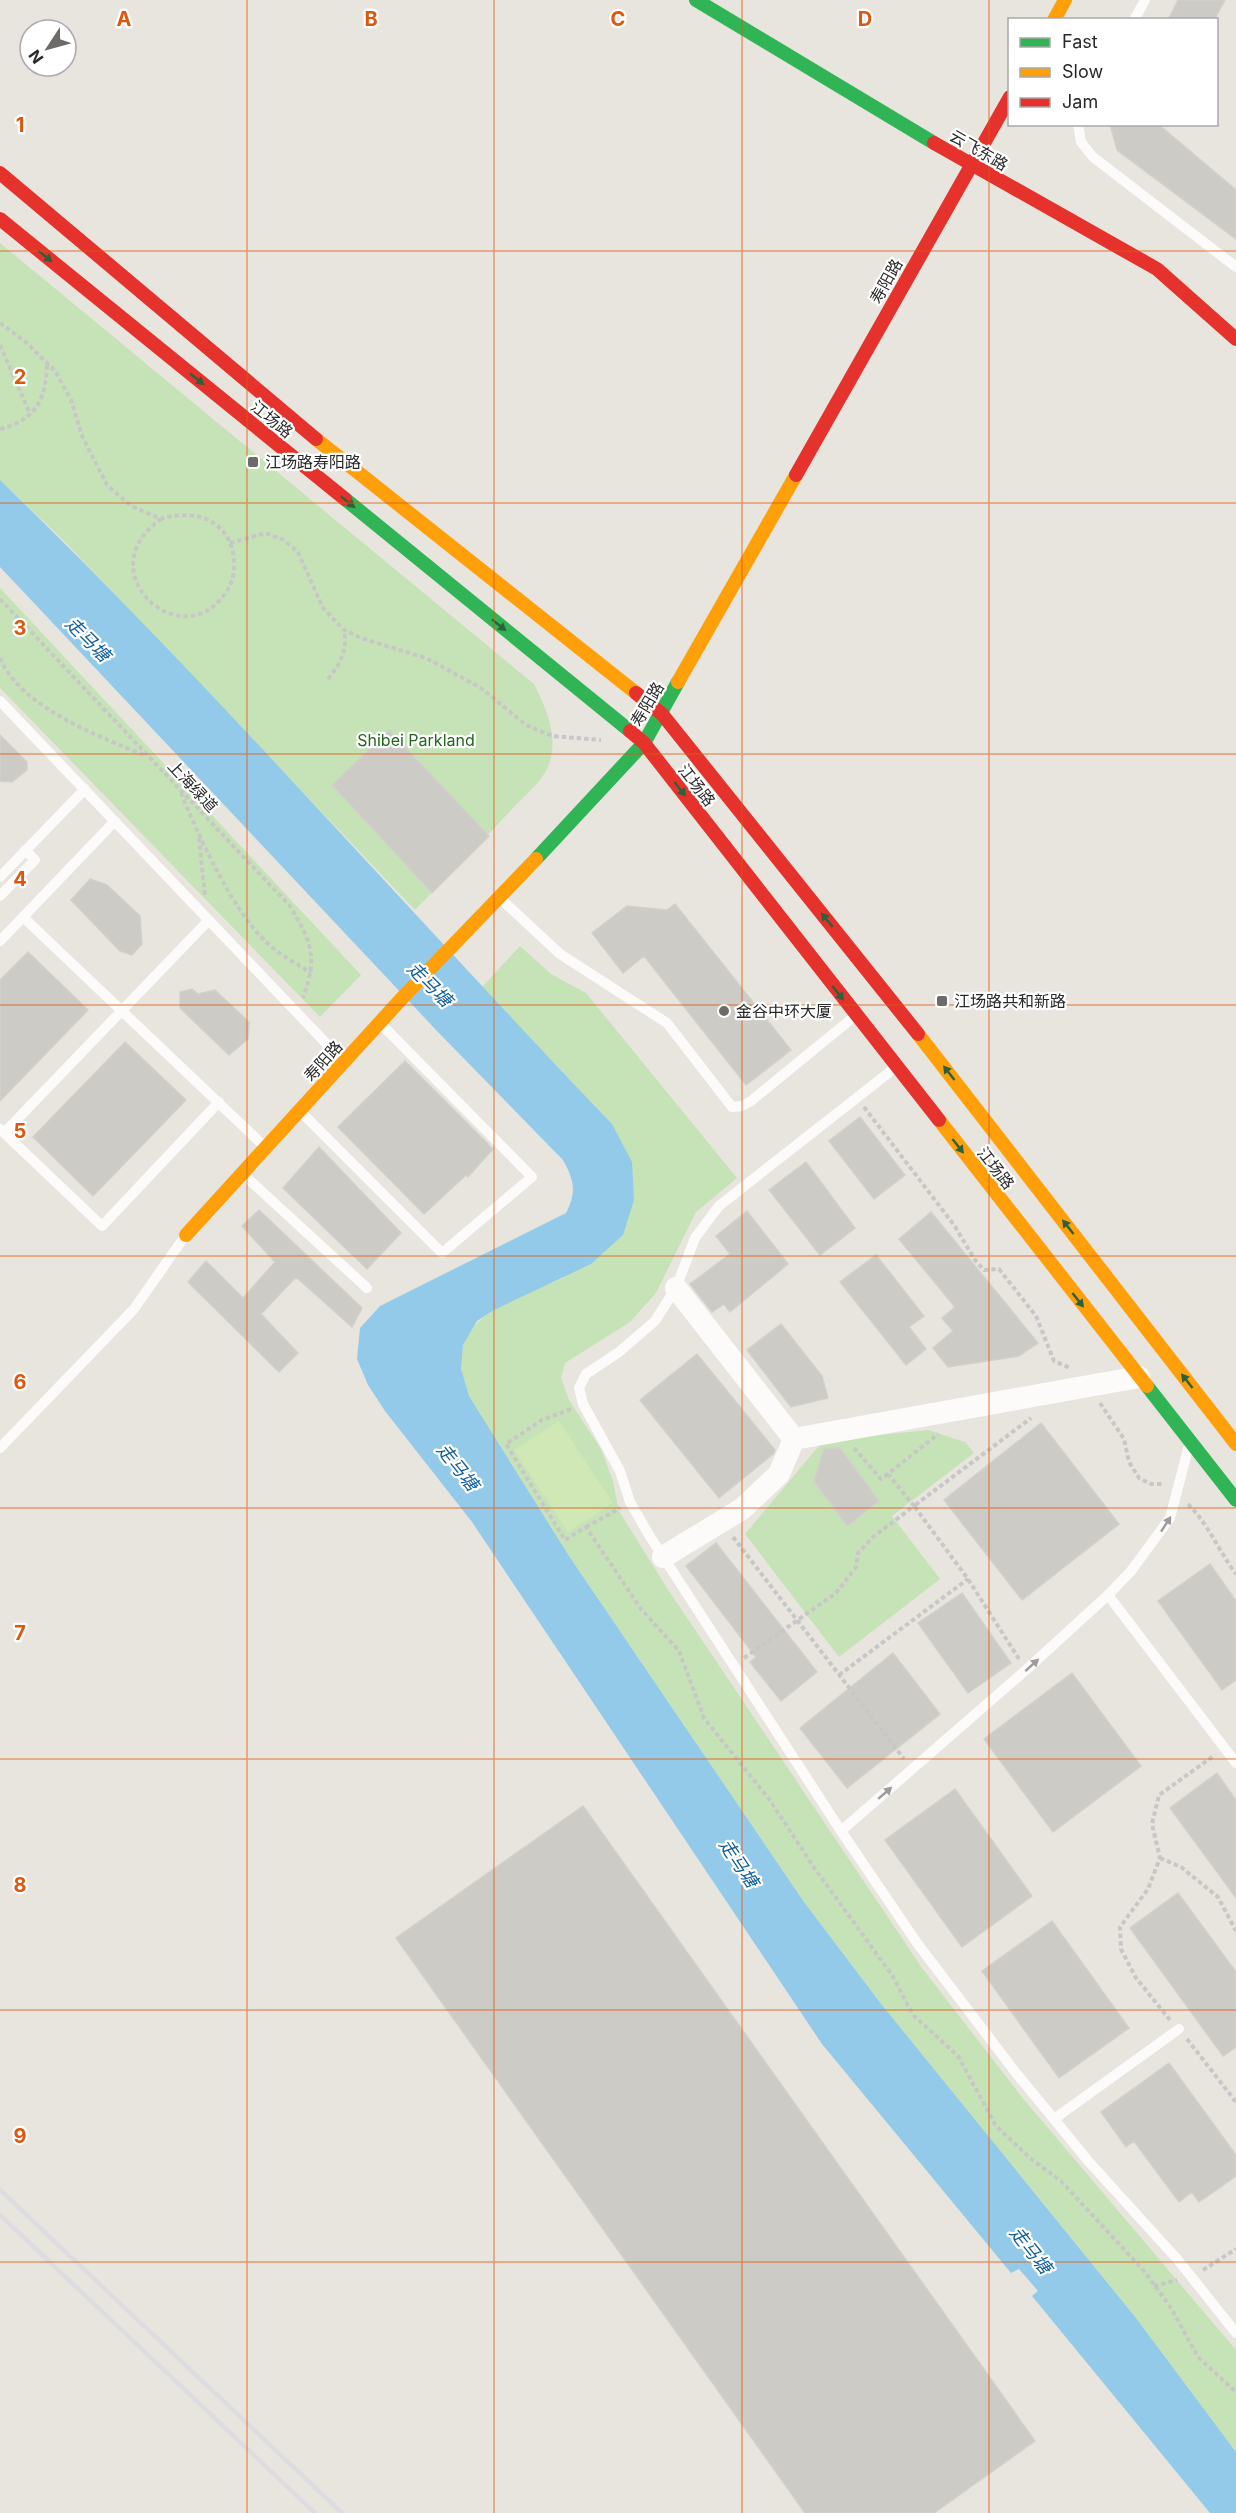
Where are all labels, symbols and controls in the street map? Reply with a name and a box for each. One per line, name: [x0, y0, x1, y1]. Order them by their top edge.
text: A: [117, 7, 132, 31]
text: B: [364, 7, 378, 31]
text: C: [611, 7, 625, 31]
text: D: [858, 7, 872, 31]
north arrow: [18, 18, 78, 78]
legend: [1008, 18, 1218, 126]
text: Fast: [1062, 31, 1098, 52]
text: N: [24, 46, 48, 68]
text: Slow: [1062, 61, 1103, 82]
text: Jam: [1062, 91, 1098, 112]
text: 1: [16, 113, 24, 137]
street label: 云飞东路: [946, 125, 1012, 175]
one-way arrow: [38, 249, 53, 261]
street label: 寿阳路: [866, 255, 906, 307]
text: 2: [14, 365, 26, 389]
one-way arrow: [189, 372, 205, 385]
street label: 江场路: [247, 396, 297, 442]
place label: 江场路寿阳路: [265, 452, 361, 472]
marker: 江场路寿阳路: [246, 455, 260, 469]
one-way arrow: [340, 495, 355, 508]
water label: 走马塘: [61, 612, 117, 668]
text: 3: [14, 616, 26, 640]
one-way arrow: [491, 618, 506, 631]
street label: 寿阳路: [626, 678, 668, 730]
park label: Shibei Parkland: [357, 730, 475, 750]
street label: 上海绿道: [164, 756, 222, 816]
street label: 江场路: [674, 760, 720, 810]
one-way arrow: [673, 781, 686, 797]
text: 4: [13, 867, 27, 891]
one-way arrow: [821, 912, 834, 928]
water label: 走马塘: [403, 957, 459, 1013]
one-way arrow: [831, 985, 843, 1000]
place label: 江场路共和新路: [954, 991, 1066, 1011]
marker: 江场路共和新路: [935, 994, 949, 1008]
place label: 金谷中环大厦: [736, 1001, 832, 1021]
marker: 金谷中环大厦: [717, 1004, 731, 1018]
street label: 寿阳路: [300, 1036, 346, 1086]
one-way arrow: [943, 1065, 955, 1080]
text: 5: [14, 1119, 26, 1143]
one-way arrow: [951, 1139, 963, 1154]
street label: 江场路: [973, 1143, 1019, 1193]
one-way arrow: [1061, 1219, 1074, 1235]
one-way arrow: [1072, 1292, 1084, 1308]
text: 6: [14, 1370, 27, 1394]
one-way arrow: [1181, 1374, 1193, 1390]
water label: 走马塘: [433, 1439, 485, 1497]
one-way arrow: [1160, 1516, 1171, 1532]
text: 7: [14, 1621, 26, 1645]
one-way arrow: [1024, 1659, 1039, 1672]
one-way arrow: [877, 1786, 893, 1799]
water label: 走马塘: [715, 1835, 764, 1894]
text: 8: [13, 1873, 27, 1897]
text: 9: [14, 2124, 27, 2148]
water label: 走马塘: [1006, 2222, 1058, 2280]

